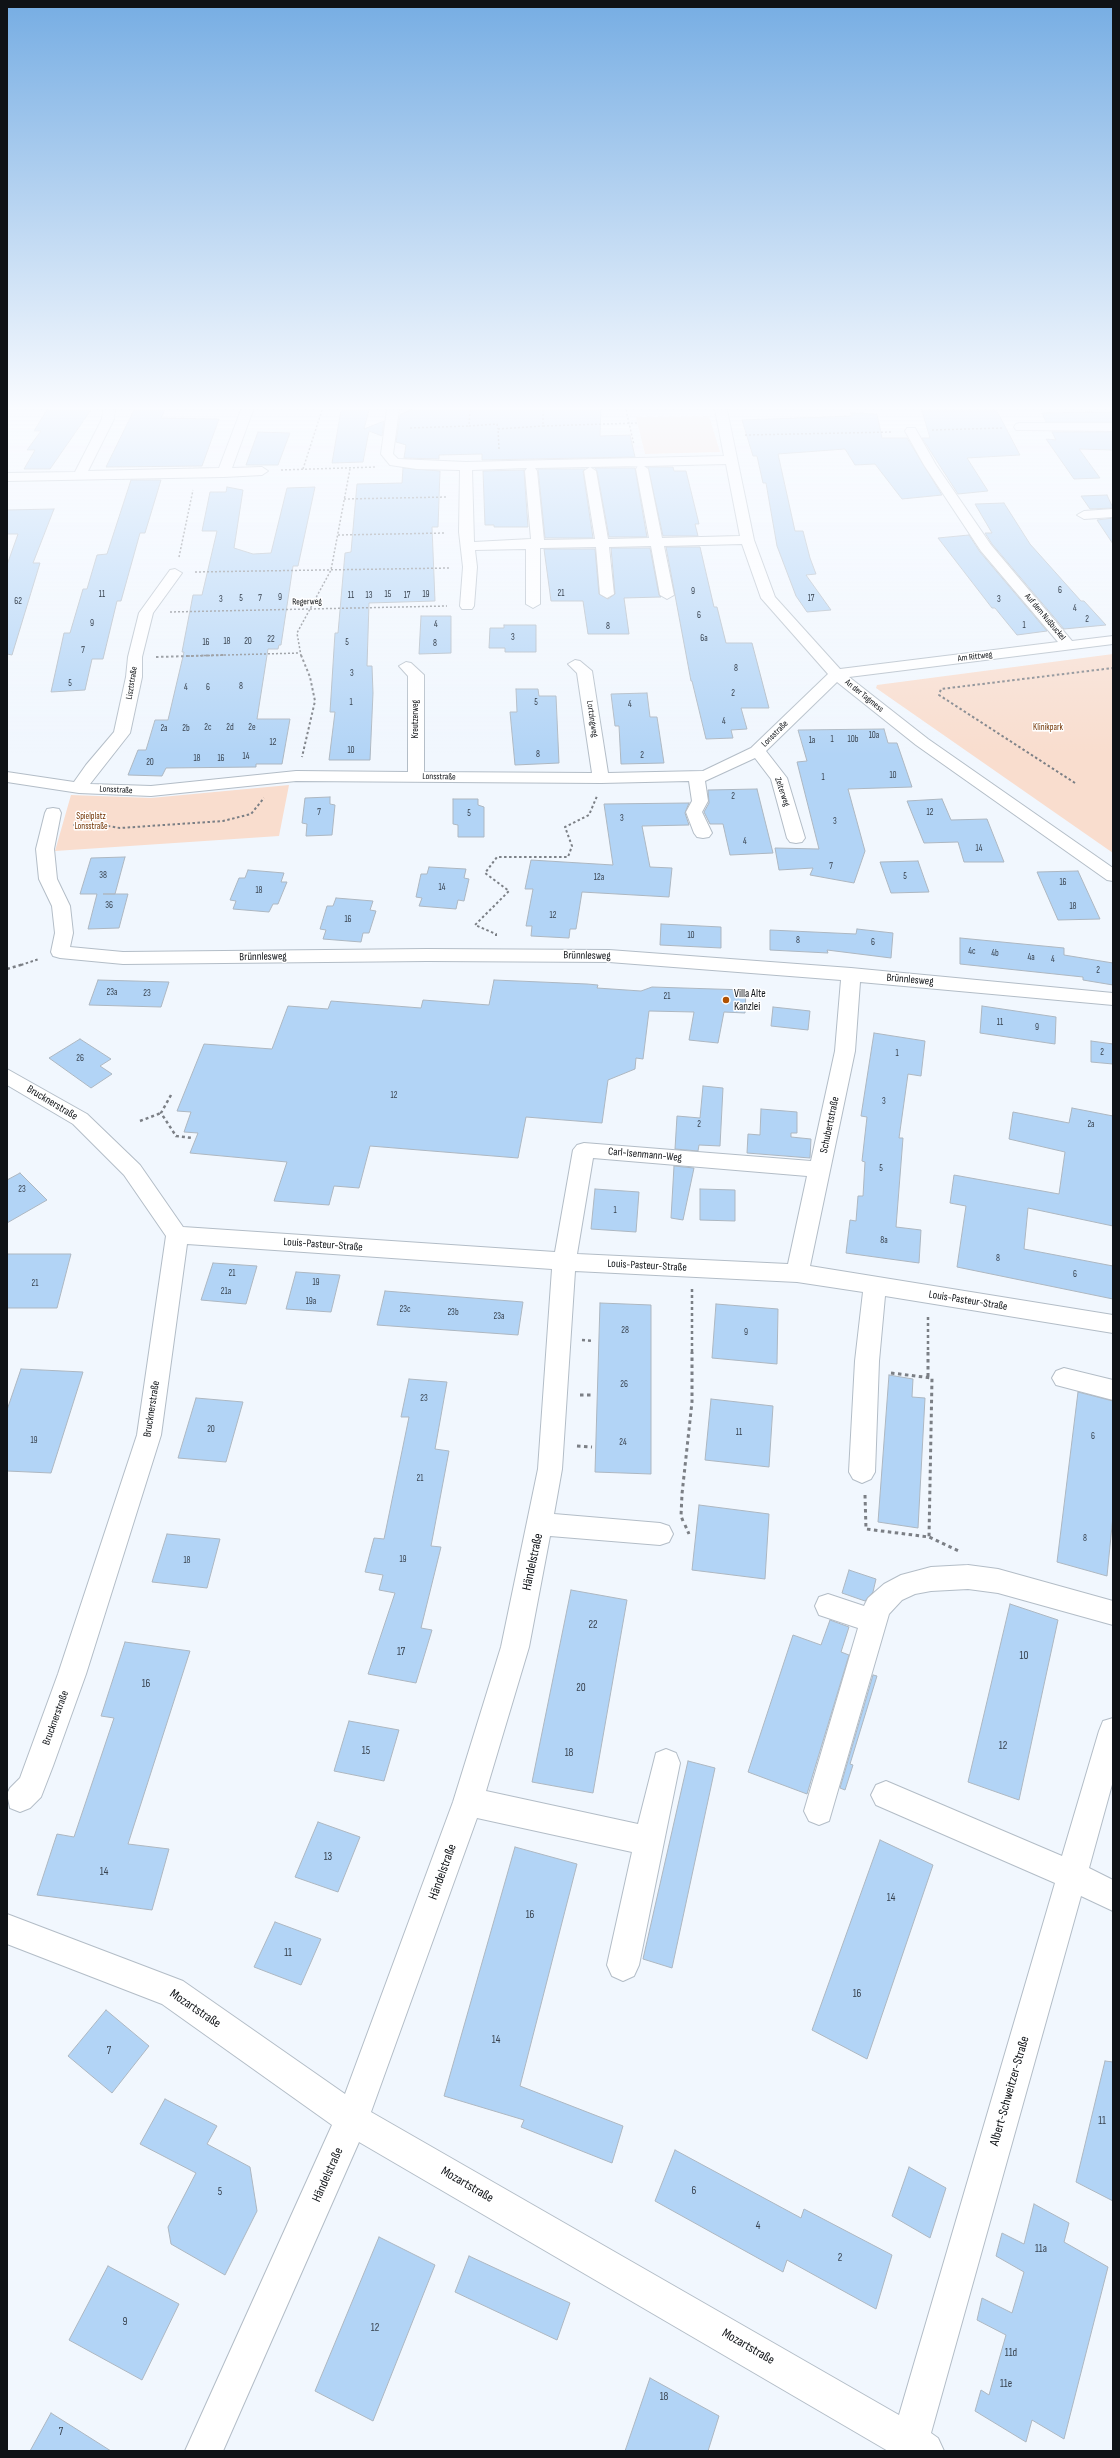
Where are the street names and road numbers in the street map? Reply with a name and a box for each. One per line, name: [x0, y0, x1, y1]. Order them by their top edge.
street label: Auf dem Nußbuckel: [1022, 591, 1068, 643]
street label: Regerweg: [292, 596, 322, 608]
street label: Am Rittweg: [957, 650, 993, 664]
street label: Lisztstraße: [124, 666, 140, 700]
street label: An der Tagmess: [843, 677, 885, 715]
street label: Kreutzerweg: [411, 700, 421, 738]
street label: Lortzingweg: [584, 700, 600, 738]
street label: Lonsstraße: [759, 718, 791, 750]
street label: Lonsstraße: [422, 771, 456, 783]
street label: Zelterweg: [772, 776, 792, 808]
street label: Lonsstraße: [99, 784, 133, 796]
street label: Brünnlesweg: [563, 949, 611, 963]
street label: Brünnlesweg: [239, 950, 287, 964]
street label: Brünnlesweg: [886, 971, 934, 989]
street label: Brucknerstraße: [24, 1083, 80, 1123]
street label: Schubertstraße: [818, 1095, 842, 1155]
street label: Carl-Isenmann-Weg: [607, 1145, 683, 1165]
street label: Louis-Pasteur-Straße: [283, 1236, 363, 1254]
street label: Louis-Pasteur-Straße: [607, 1257, 687, 1275]
street label: Louis-Pasteur-Straße: [928, 1288, 1008, 1314]
street label: Brucknerstraße: [141, 1380, 163, 1438]
street label: Händelstraße: [519, 1532, 547, 1592]
street label: Brucknerstraße: [40, 1689, 72, 1747]
street label: Händelstraße: [426, 1842, 460, 1902]
street label: Mozartstraße: [166, 1986, 224, 2032]
street label: Albert-Schweitzer-Straße: [987, 2034, 1033, 2148]
street label: Händelstraße: [309, 2145, 347, 2205]
street label: Mozartstraße: [438, 2164, 496, 2206]
street label: Mozartstraße: [719, 2326, 777, 2368]

